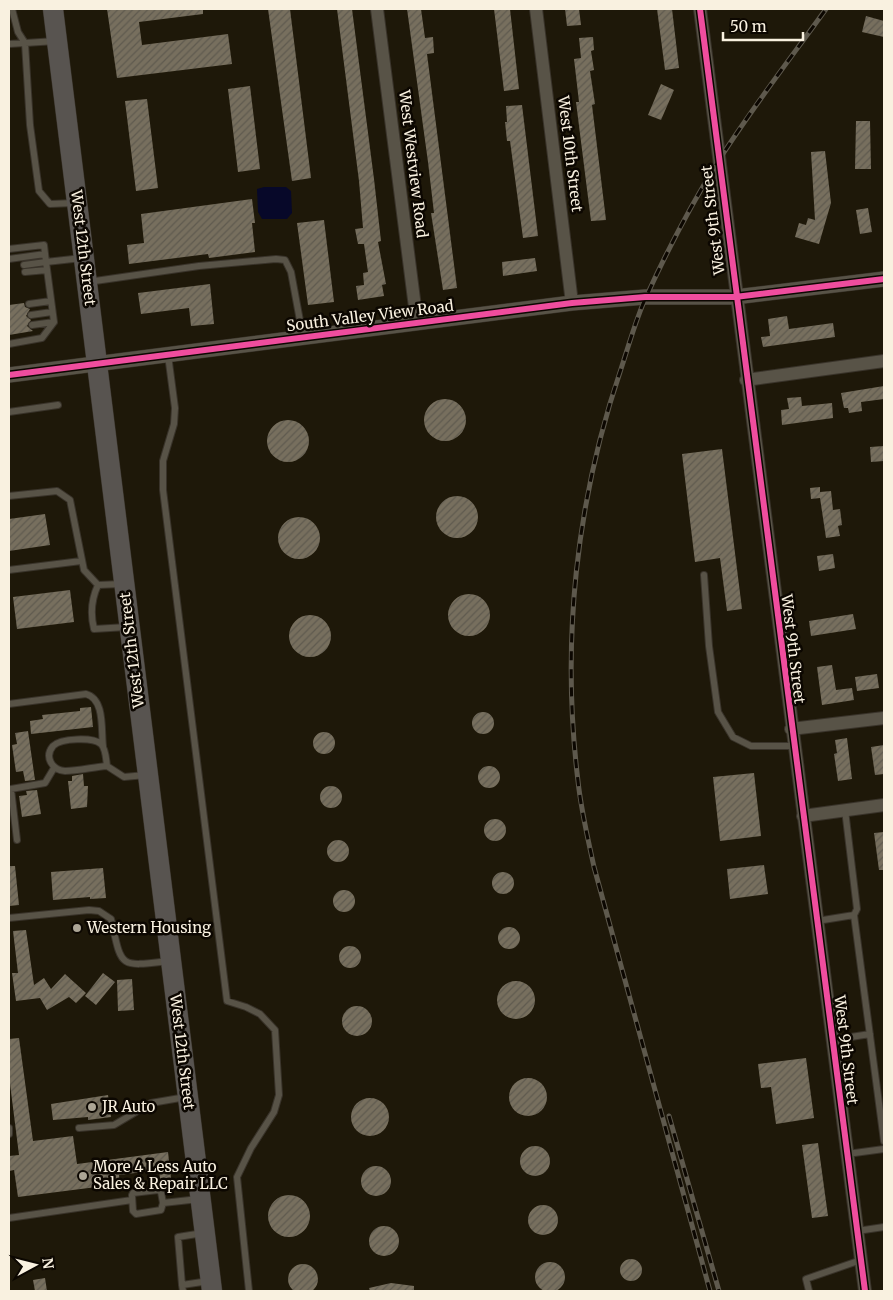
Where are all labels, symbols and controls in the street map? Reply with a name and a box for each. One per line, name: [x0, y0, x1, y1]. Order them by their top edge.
scale bar: [723, 10, 803, 42]
text: 50 m: [730, 17, 767, 36]
street label: West Westview Road: [395, 88, 432, 239]
street label: West 10th Street: [554, 94, 587, 213]
street label: West 9th Street: [696, 164, 729, 277]
street label: West 12th Street: [67, 188, 100, 307]
street label: South Valley View Road: [285, 296, 455, 335]
street label: West 12th Street: [115, 591, 148, 710]
street label: West 9th Street: [777, 592, 810, 705]
place label: Western Housing: [86, 918, 211, 937]
marker: Western Housing: [71, 922, 83, 934]
street label: West 12th Street: [166, 992, 199, 1111]
street label: West 9th Street: [830, 993, 863, 1106]
place label: JR Auto: [101, 1097, 155, 1116]
marker: JR Auto: [86, 1101, 98, 1113]
place label: More 4 Less Auto Sales & Repair LLC: [93, 1157, 228, 1193]
marker: More 4 Less Auto Sales & Repair LLC: [77, 1170, 89, 1182]
north arrow: [10, 1240, 60, 1290]
text: N: [38, 1257, 58, 1270]

